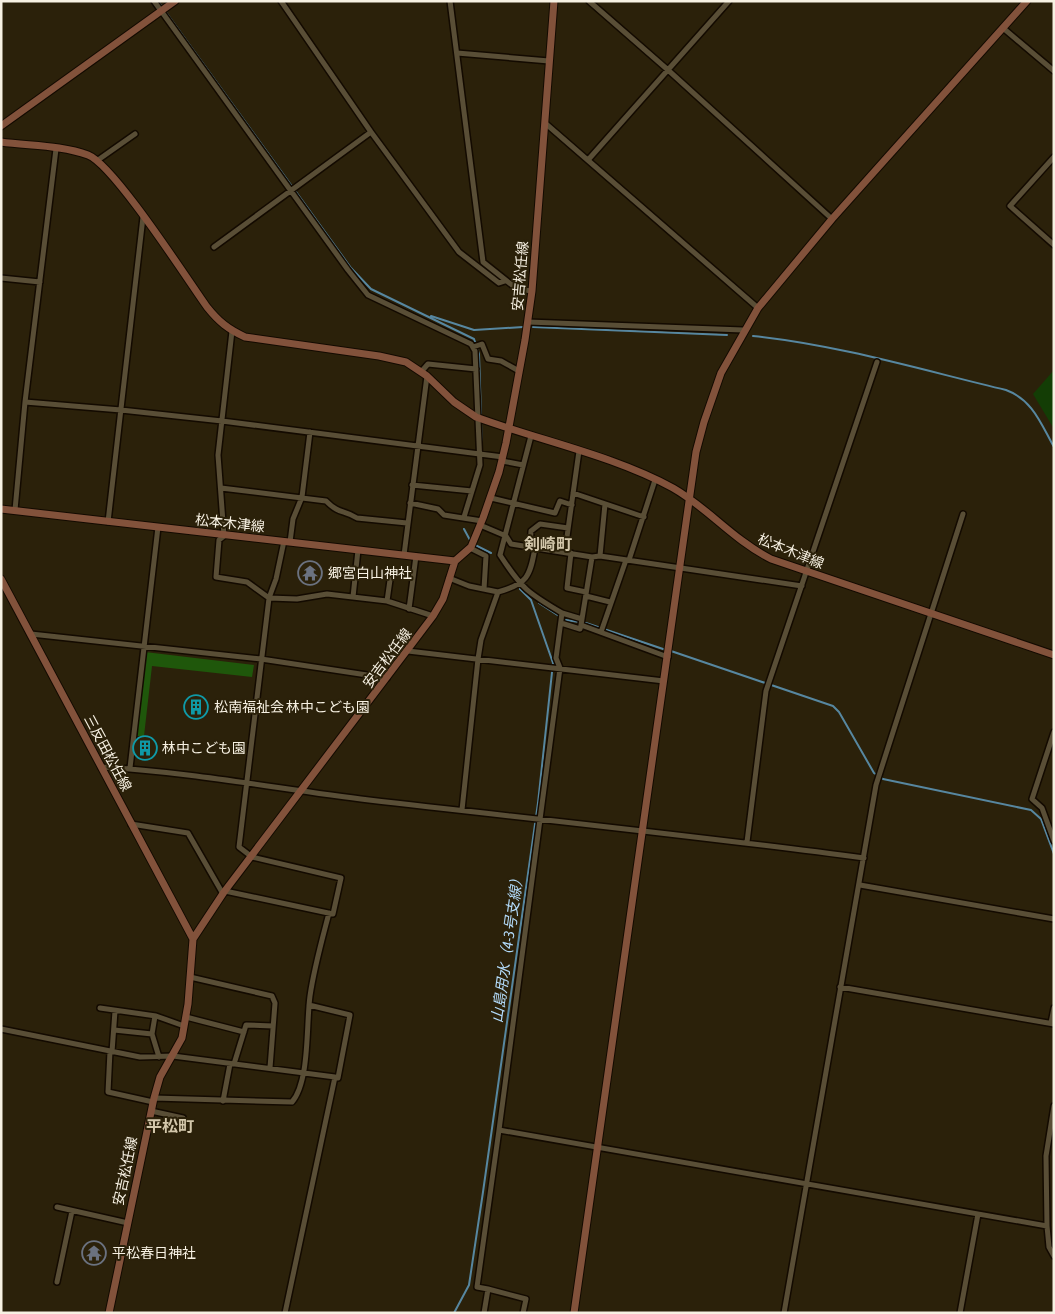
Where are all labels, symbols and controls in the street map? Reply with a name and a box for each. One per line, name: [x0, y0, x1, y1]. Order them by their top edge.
street label: 安吉松任線: [509, 240, 531, 312]
street label: 松本木津線: [194, 511, 266, 535]
street label: 松本木津線: [756, 530, 826, 572]
district label: 剣崎町: [524, 535, 572, 553]
temple icon: 郷宮白山神社: [297, 560, 323, 586]
place label: 郷宮白山神社: [328, 565, 412, 581]
street label: 安吉松任線: [360, 625, 414, 691]
building icon: 松南福祉会 林中こども園: [183, 694, 209, 720]
place label: 松南福祉会 林中こども園: [214, 699, 370, 715]
street label: 三反田松任線: [81, 712, 135, 794]
building icon: 林中こども園: [132, 735, 158, 761]
place label: 林中こども園: [162, 740, 246, 756]
water label: 山島用水（4-3号支線）: [488, 870, 526, 1024]
district label: 平松町: [146, 1117, 194, 1135]
street label: 安吉松任線: [110, 1135, 140, 1207]
temple icon: 平松春日神社: [81, 1240, 107, 1266]
place label: 平松春日神社: [112, 1245, 196, 1261]

